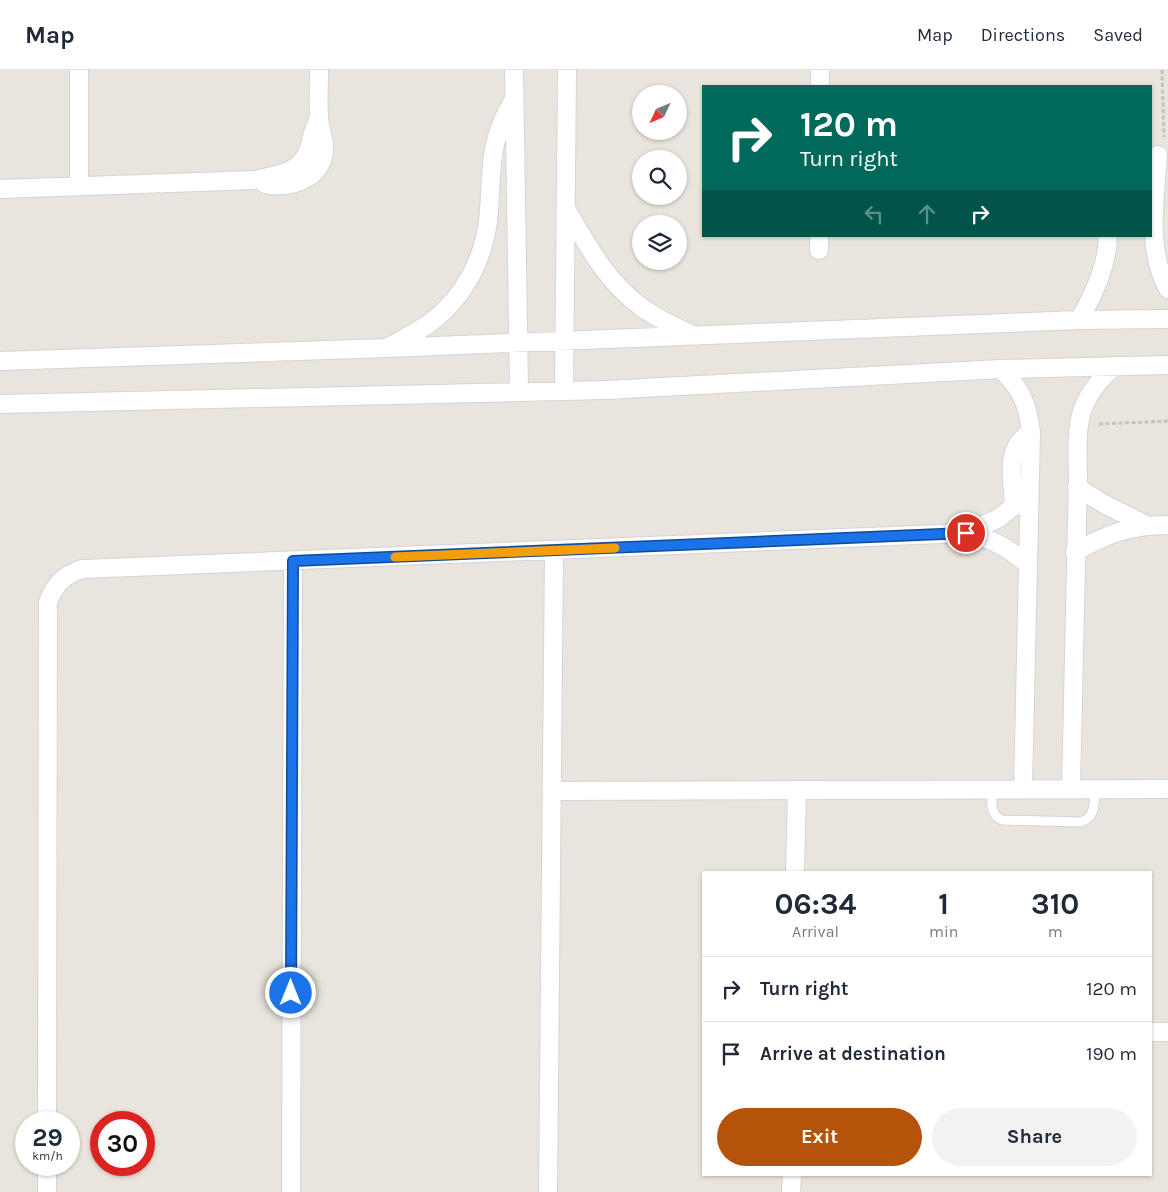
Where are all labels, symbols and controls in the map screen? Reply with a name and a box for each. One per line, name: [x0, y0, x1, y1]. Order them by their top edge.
text: Map: [25, 21, 75, 49]
text: Map: [917, 24, 953, 46]
text: Directions: [981, 24, 1065, 46]
text: Saved: [1093, 24, 1143, 46]
north arrow: [632, 85, 688, 140]
map controls: [632, 85, 687, 270]
text: 120 m: [800, 104, 898, 145]
icon: right: [717, 105, 782, 170]
text: Turn right: [800, 146, 898, 172]
button: search: [632, 150, 687, 205]
icon: left: [860, 200, 888, 228]
icon: ahead: [913, 200, 941, 228]
icon: right: [966, 200, 994, 228]
button: layers: [632, 215, 687, 270]
pin: [945, 512, 987, 554]
icon: arrive: [952, 519, 980, 547]
text: 06:34: [775, 886, 856, 922]
text: 1: [938, 886, 949, 922]
text: 310: [1031, 886, 1079, 922]
text: Arrival: [792, 922, 839, 941]
text: min: [929, 922, 958, 941]
text: m: [1048, 922, 1063, 941]
position arrow: [264, 966, 316, 1018]
icon: right: [717, 975, 745, 1003]
text: Turn right: [760, 978, 849, 1000]
text: 120 m: [1086, 978, 1137, 1000]
icon: arrive: [717, 1040, 745, 1068]
text: Arrive at destination: [760, 1043, 946, 1065]
text: 190 m: [1086, 1043, 1137, 1065]
button: Exit: [717, 1108, 922, 1166]
button: Share: [932, 1108, 1137, 1166]
speed limit sign: 30: [90, 1111, 155, 1176]
text: 29: [32, 1123, 63, 1152]
text: km/h: [32, 1149, 63, 1163]

